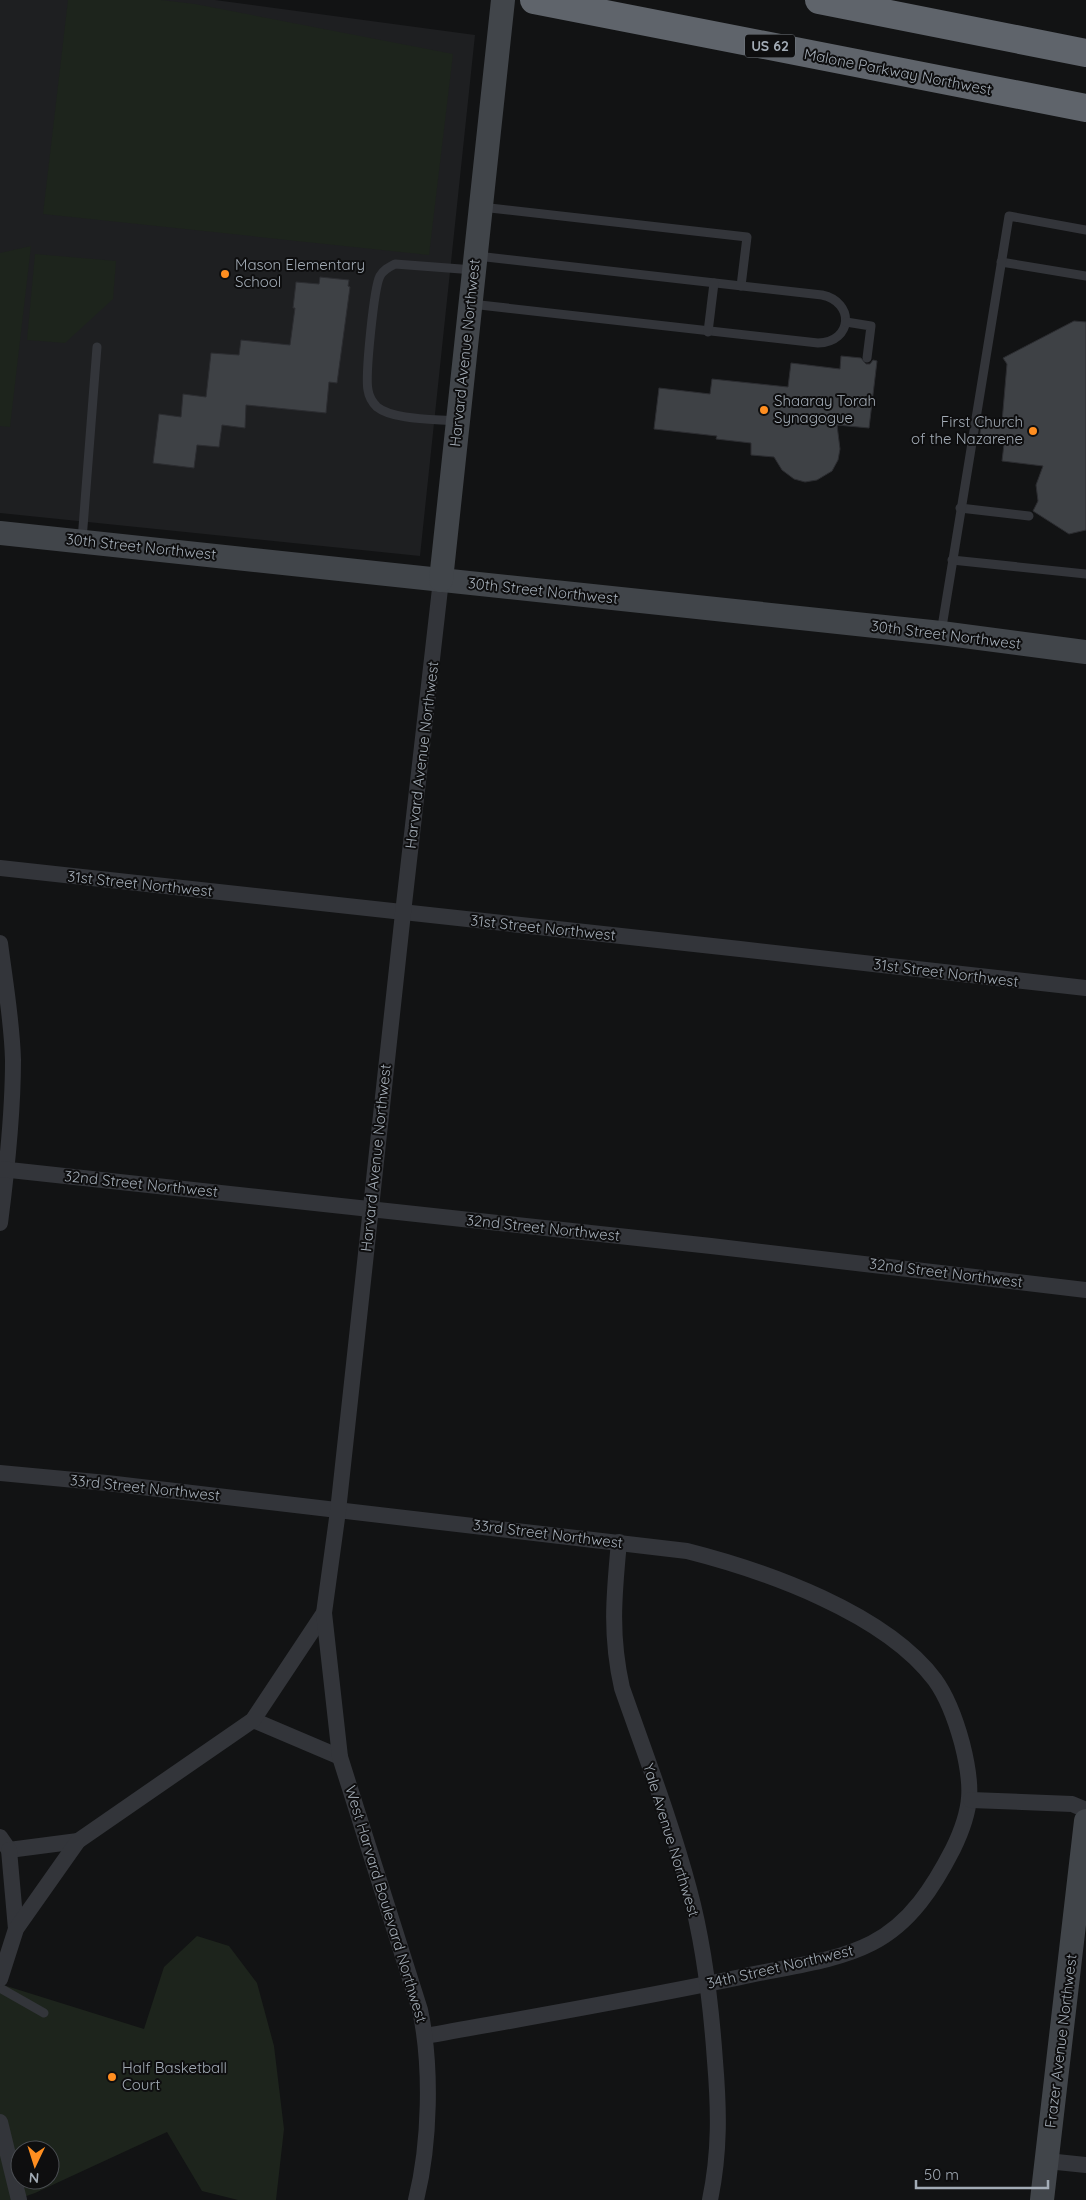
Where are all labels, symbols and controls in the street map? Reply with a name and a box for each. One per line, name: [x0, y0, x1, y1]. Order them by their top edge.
road number: US 62: [745, 34, 795, 58]
street label: Malone Parkway Northwest: [802, 44, 994, 99]
place label: Mason Elementary School: [235, 255, 365, 291]
street label: Harvard Avenue Northwest: [445, 258, 484, 448]
marker: Mason Elementary School: [219, 268, 231, 280]
place label: Shaaray Torah Synagogue: [774, 391, 876, 427]
marker: Shaaray Torah Synagogue: [758, 404, 770, 416]
place label: First Church of the Nazarene: [911, 412, 1023, 448]
marker: First Church of the Nazarene: [1027, 425, 1039, 437]
street label: 30th Street Northwest: [65, 529, 217, 564]
street label: 30th Street Northwest: [467, 573, 619, 608]
street label: 30th Street Northwest: [870, 616, 1022, 653]
street label: Harvard Avenue Northwest: [401, 660, 442, 850]
street label: 31st Street Northwest: [66, 866, 214, 901]
street label: 31st Street Northwest: [469, 910, 617, 945]
street label: 31st Street Northwest: [872, 954, 1020, 991]
street label: Harvard Avenue Northwest: [356, 1063, 395, 1253]
street label: 32nd Street Northwest: [63, 1166, 219, 1201]
street label: 32nd Street Northwest: [465, 1210, 621, 1245]
street label: 32nd Street Northwest: [868, 1254, 1024, 1291]
street label: 33rd Street Northwest: [69, 1470, 221, 1505]
street label: 33rd Street Northwest: [472, 1515, 624, 1552]
street label: Yale Avenue Northwest: [639, 1761, 704, 1919]
street label: West Harvard Boulevard Northwest: [341, 1783, 432, 2025]
street label: 34th Street Northwest: [705, 1940, 855, 1993]
street label: Frazer Avenue Northwest: [1040, 1953, 1081, 2129]
place label: Half Basketball Court: [122, 2058, 227, 2094]
marker: Half Basketball Court: [106, 2071, 118, 2083]
north arrow: [10, 2140, 60, 2190]
scale bar: [916, 2158, 1048, 2190]
text: 50 m: [924, 2165, 959, 2184]
text: N: [28, 2169, 40, 2187]

